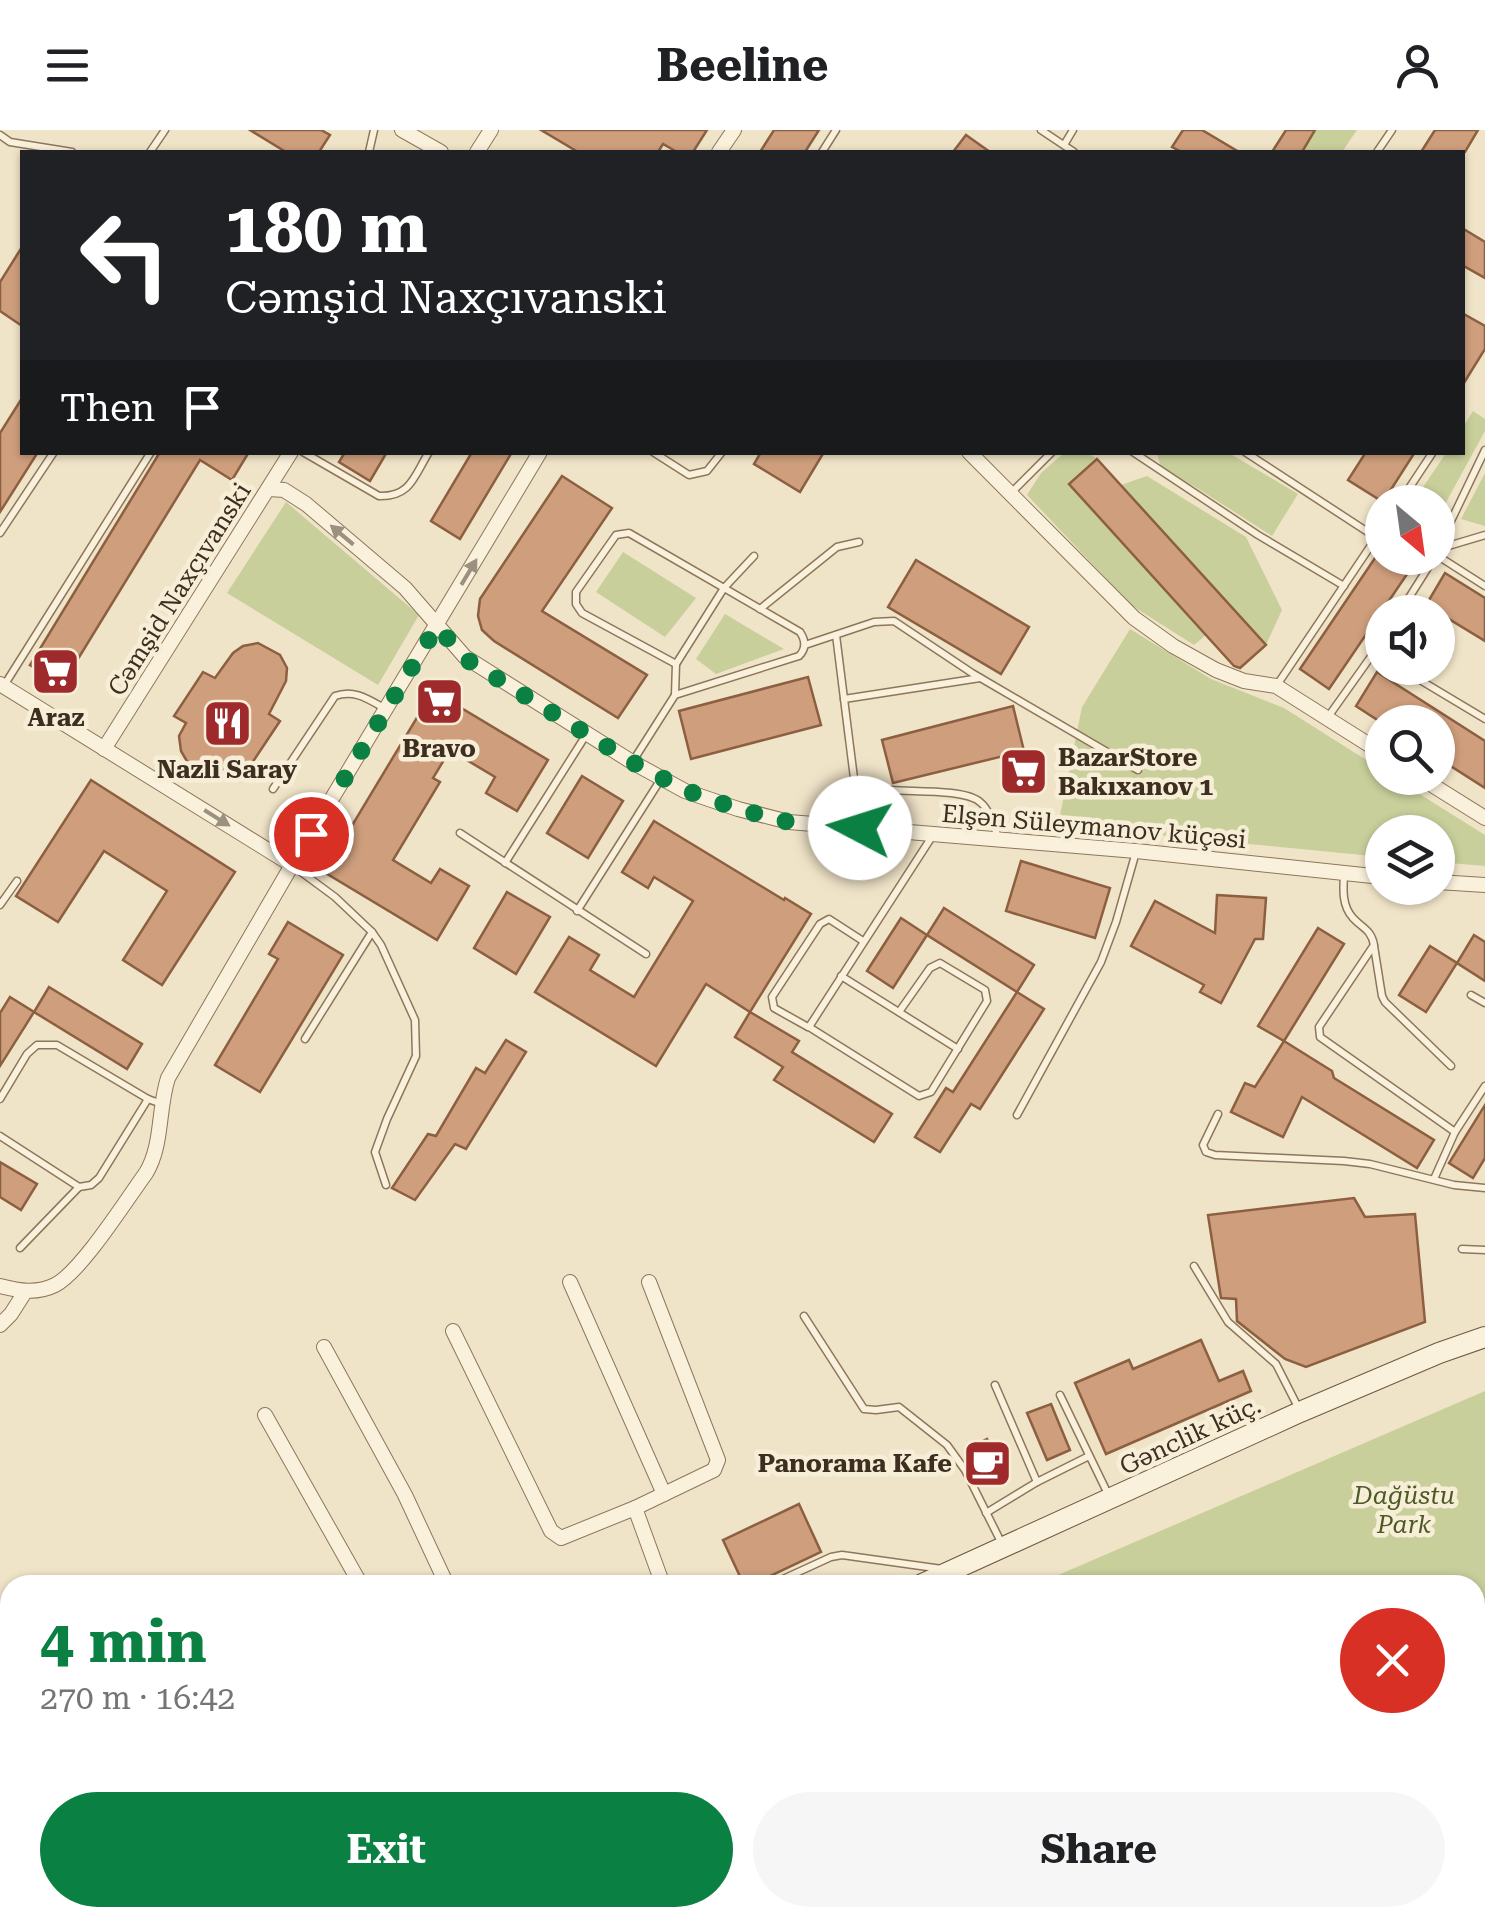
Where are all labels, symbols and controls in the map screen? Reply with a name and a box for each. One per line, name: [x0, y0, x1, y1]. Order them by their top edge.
icon: menu: [40, 38, 95, 93]
icon: person: [1390, 38, 1445, 93]
text: Beeline: [657, 39, 828, 92]
text: 180 m: [225, 187, 428, 269]
icon: left: [60, 190, 190, 320]
text: Cəmşid Naxçıvanski: [225, 271, 667, 324]
icon: arrive: [175, 380, 230, 435]
text: Then: [60, 386, 155, 430]
street label: Cəmşid Naxçıvanski: [102, 477, 257, 701]
north arrow: [1365, 485, 1455, 575]
map controls: [1365, 485, 1455, 905]
one-way arrow: [329, 524, 354, 546]
one-way arrow: [460, 558, 477, 586]
button: sound: [1365, 595, 1455, 685]
supermarket icon: Araz: [30, 645, 82, 697]
supermarket icon: Bravo: [413, 676, 465, 728]
restaurant icon: Nazli Saray: [201, 697, 253, 749]
place label: Araz: [28, 703, 84, 732]
button: search: [1365, 705, 1455, 795]
place label: Bravo: [402, 734, 476, 763]
place label: BazarStore Bakıxanov 1: [1058, 743, 1213, 801]
supermarket icon: BazarStore Bakıxanov 1: [997, 745, 1049, 797]
place label: Nazli Saray: [157, 755, 297, 784]
position arrow: [808, 776, 912, 880]
pin: [269, 792, 354, 877]
street label: Elşən Süleymanov küçəsi: [940, 799, 1248, 854]
icon: arrive: [284, 807, 339, 862]
one-way arrow: [203, 809, 231, 827]
button: layers: [1365, 815, 1455, 905]
street label: Gənclik küç.: [1115, 1390, 1265, 1481]
cafe icon: Panorama Kafe: [961, 1437, 1013, 1489]
place label: Panorama Kafe: [758, 1449, 952, 1478]
park label: Dağüstu Park: [1352, 1481, 1455, 1539]
text: 4 min: [40, 1606, 207, 1677]
button: close: [1340, 1608, 1445, 1713]
text: 270 m · 16:42: [40, 1679, 235, 1717]
button: Exit: [40, 1792, 733, 1907]
button: Share: [753, 1792, 1445, 1907]

